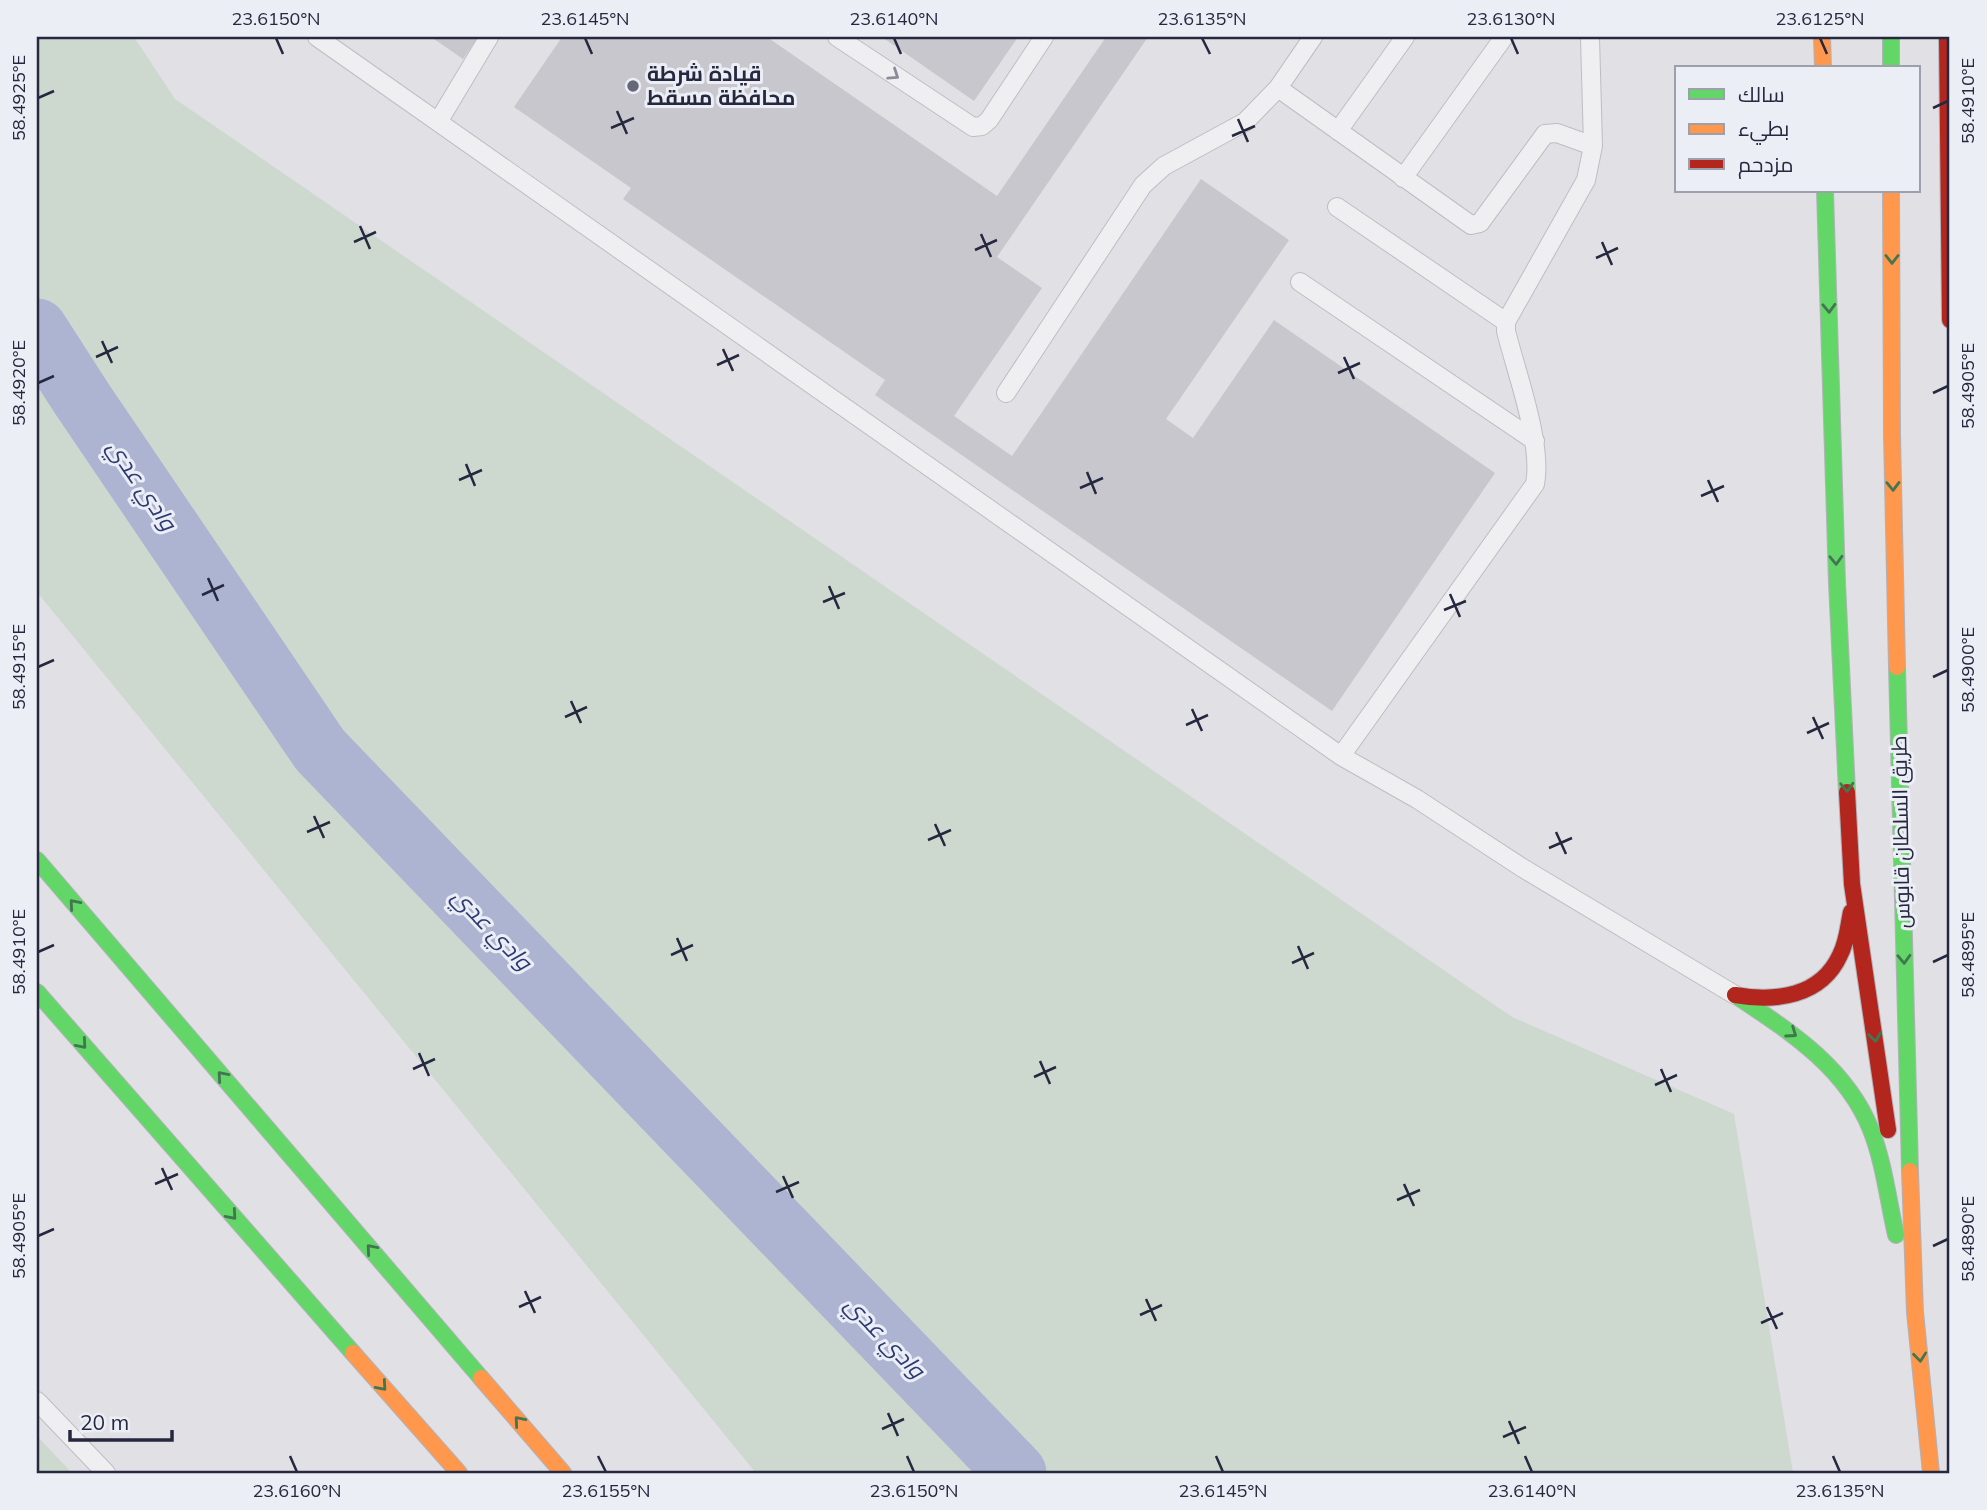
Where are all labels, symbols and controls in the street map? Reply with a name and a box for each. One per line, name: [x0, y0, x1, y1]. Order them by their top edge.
text: 23.6150°N: [231, 7, 321, 30]
text: 23.6145°N: [540, 7, 630, 30]
text: 23.6140°N: [849, 7, 939, 30]
text: 23.6135°N: [1157, 7, 1247, 30]
text: 23.6130°N: [1466, 7, 1556, 30]
text: 23.6125°N: [1775, 7, 1865, 30]
text: 58.4925°E: [7, 55, 30, 141]
text: 58.4910°E: [1956, 58, 1979, 144]
place label: قيادة شرطة محافظة مسقط: [647, 60, 795, 110]
legend: [1675, 66, 1920, 192]
one-way arrow: [886, 67, 899, 79]
marker: قيادة شرطة محافظة مسقط: [625, 78, 641, 94]
text: سالك: [1738, 81, 1785, 107]
text: بطيء: [1738, 115, 1789, 145]
text: مزدحم: [1738, 151, 1793, 179]
one-way arrow: [1884, 254, 1899, 265]
one-way arrow: [1821, 303, 1836, 314]
text: 58.4920°E: [7, 340, 30, 426]
text: 58.4905°E: [1956, 343, 1979, 429]
water label: وادي عدي: [98, 434, 184, 539]
one-way arrow: [1886, 481, 1901, 492]
one-way arrow: [1829, 555, 1844, 566]
text: 58.4915°E: [7, 624, 30, 710]
text: 58.4900°E: [1956, 627, 1979, 713]
street label: طريق السلطان قابوس: [1885, 735, 1916, 929]
one-way arrow: [1840, 782, 1855, 793]
water label: وادي عدي: [443, 882, 540, 980]
one-way arrow: [70, 899, 82, 912]
text: 58.4910°E: [7, 909, 30, 995]
text: 58.4895°E: [1956, 912, 1979, 998]
one-way arrow: [1896, 954, 1912, 965]
one-way arrow: [1784, 1025, 1797, 1038]
one-way arrow: [1867, 1031, 1882, 1043]
one-way arrow: [74, 1035, 86, 1048]
one-way arrow: [218, 1072, 231, 1084]
text: 58.4905°E: [7, 1193, 30, 1279]
text: 58.4890°E: [1956, 1196, 1979, 1282]
one-way arrow: [224, 1206, 236, 1219]
one-way arrow: [367, 1244, 379, 1257]
water label: وادي عدي: [836, 1290, 933, 1388]
one-way arrow: [1912, 1352, 1927, 1363]
one-way arrow: [374, 1377, 386, 1390]
scale bar: [70, 1398, 172, 1442]
text: 20 m: [80, 1409, 129, 1435]
one-way arrow: [515, 1417, 527, 1430]
text: 23.6160°N: [252, 1479, 342, 1502]
text: 23.6155°N: [561, 1479, 651, 1502]
text: 23.6150°N: [869, 1479, 959, 1502]
text: 23.6145°N: [1178, 1479, 1268, 1502]
text: 23.6140°N: [1487, 1479, 1577, 1502]
text: 23.6135°N: [1795, 1479, 1885, 1502]

